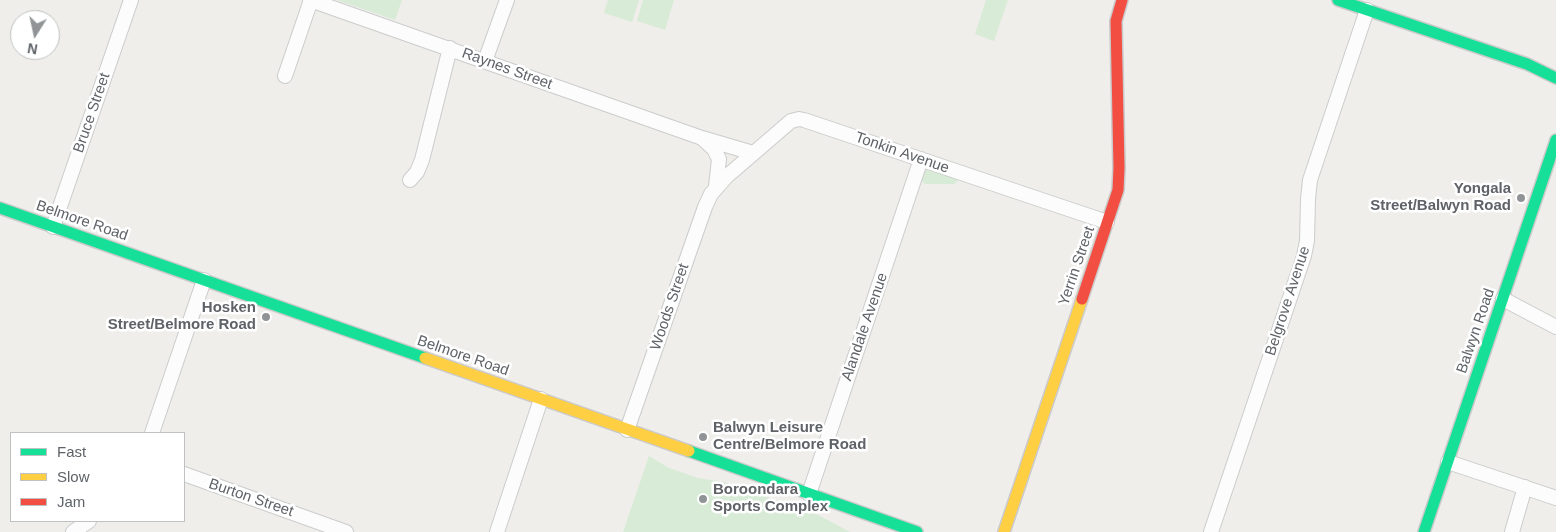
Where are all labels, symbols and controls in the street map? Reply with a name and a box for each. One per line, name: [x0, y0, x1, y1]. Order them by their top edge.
north arrow: [10, 10, 60, 60]
text: N: [26, 40, 39, 58]
street label: Raynes Street: [459, 44, 555, 94]
street label: Bruce Street: [70, 71, 114, 155]
street label: Tonkin Avenue: [853, 129, 951, 177]
place label: Yongala Street/Balwyn Road: [1370, 180, 1511, 215]
marker: Yongala Street/Balwyn Road: [1515, 192, 1527, 204]
street label: Belmore Road: [34, 197, 130, 245]
street label: Yerrin Street: [1055, 224, 1099, 308]
street label: Belgrove Avenue: [1262, 244, 1314, 358]
street label: Woods Street: [647, 261, 693, 353]
street label: Alandale Avenue: [838, 271, 892, 383]
street label: Balwyn Road: [1453, 286, 1499, 376]
place label: Hosken Street/Belmore Road: [108, 299, 256, 334]
marker: Hosken Street/Belmore Road: [260, 311, 272, 323]
street label: Belmore Road: [415, 332, 511, 380]
place label: Balwyn Leisure Centre/Belmore Road: [713, 419, 866, 454]
marker: Balwyn Leisure Centre/Belmore Road: [697, 431, 709, 443]
legend: [10, 432, 185, 522]
text: Fast: [57, 443, 86, 460]
text: Slow: [57, 468, 90, 485]
street label: Burton Street: [206, 475, 296, 521]
place label: Boroondara Sports Complex: [713, 481, 828, 516]
text: Jam: [57, 493, 85, 510]
marker: Boroondara Sports Complex: [697, 493, 709, 505]

